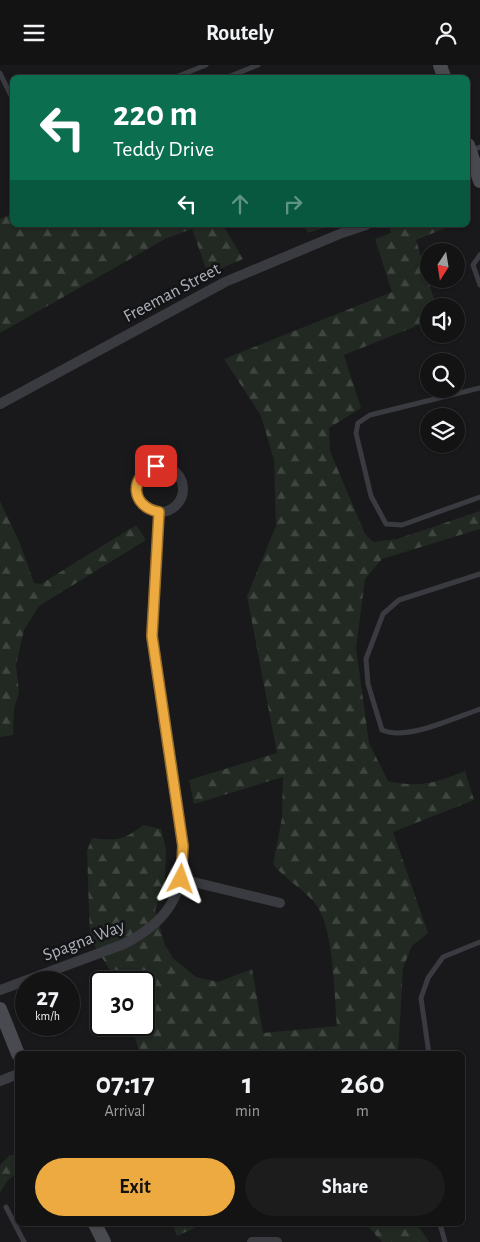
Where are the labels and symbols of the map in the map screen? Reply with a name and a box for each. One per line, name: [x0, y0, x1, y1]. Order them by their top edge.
north arrow: [420, 243, 465, 287]
street label: Freeman Street: [121, 260, 224, 326]
pin: [135, 445, 177, 487]
position arrow: [154, 852, 206, 904]
street label: Spagna Way: [41, 917, 128, 965]
speed limit sign: 30: [90, 971, 155, 1036]

